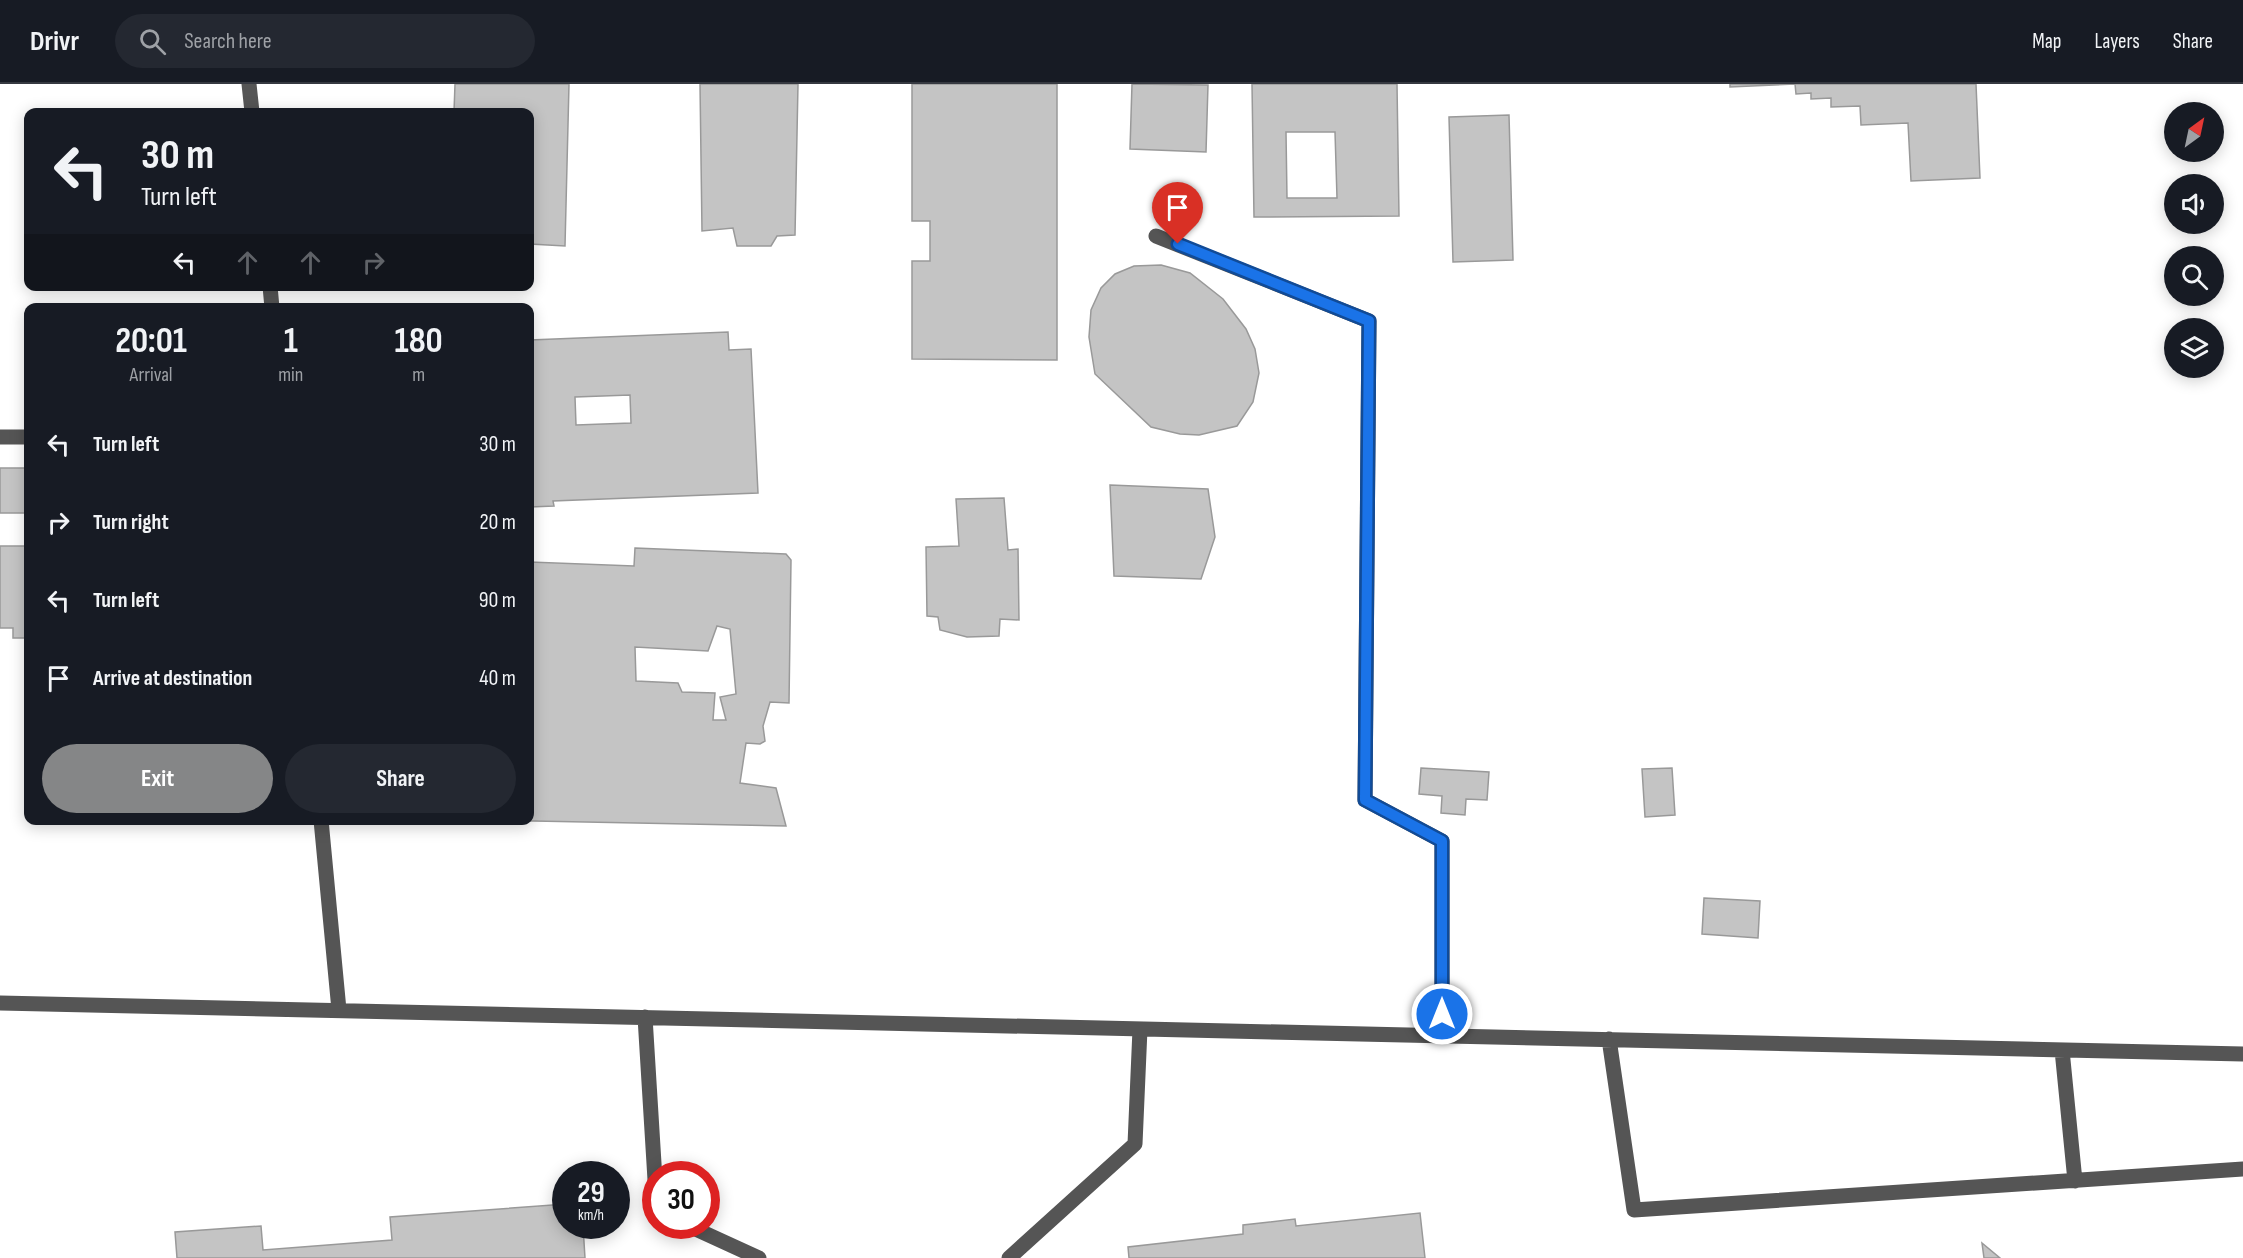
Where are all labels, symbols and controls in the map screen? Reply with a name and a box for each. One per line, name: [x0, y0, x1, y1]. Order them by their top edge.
search box: [115, 14, 535, 68]
text: Drivr: [30, 25, 79, 58]
icon: search: [136, 25, 169, 58]
text: Search here: [184, 28, 272, 55]
text: Map: [2032, 29, 2061, 54]
text: Layers: [2094, 29, 2140, 54]
text: Share: [2173, 29, 2213, 54]
north arrow: [2164, 102, 2224, 162]
map controls: [2164, 102, 2224, 378]
text: 30 m: [141, 130, 214, 181]
icon: left: [42, 132, 120, 210]
button: sound: [2164, 174, 2224, 234]
text: Turn left: [141, 181, 217, 213]
pin: [1152, 182, 1203, 244]
icon: arrive: [1161, 191, 1194, 224]
icon: left: [168, 246, 201, 279]
icon: ahead: [231, 246, 264, 279]
icon: ahead: [294, 246, 327, 279]
icon: right: [357, 246, 390, 279]
button: search: [2164, 246, 2224, 306]
button: layers: [2164, 318, 2224, 378]
text: 20:01: [115, 320, 187, 363]
text: 1: [284, 320, 298, 363]
text: 180: [395, 320, 443, 363]
text: Arrival: [130, 363, 173, 387]
text: min: [278, 363, 303, 387]
text: m: [412, 363, 425, 387]
icon: left: [42, 428, 75, 461]
text: Turn left: [93, 431, 159, 458]
text: 30 m: [479, 431, 516, 458]
icon: right: [42, 506, 75, 539]
text: Turn right: [93, 509, 169, 536]
text: 20 m: [480, 509, 516, 536]
icon: left: [42, 584, 75, 617]
text: Turn left: [93, 587, 159, 614]
text: 90 m: [479, 587, 516, 614]
icon: arrive: [42, 662, 75, 695]
text: Arrive at destination: [93, 665, 252, 692]
text: 40 m: [479, 665, 516, 692]
button: Exit: [42, 744, 273, 813]
button: Share: [285, 744, 516, 813]
position arrow: [1410, 982, 1474, 1046]
speed limit sign: 30: [642, 1161, 720, 1239]
text: 29: [577, 1175, 605, 1211]
text: km/h: [578, 1206, 604, 1225]

